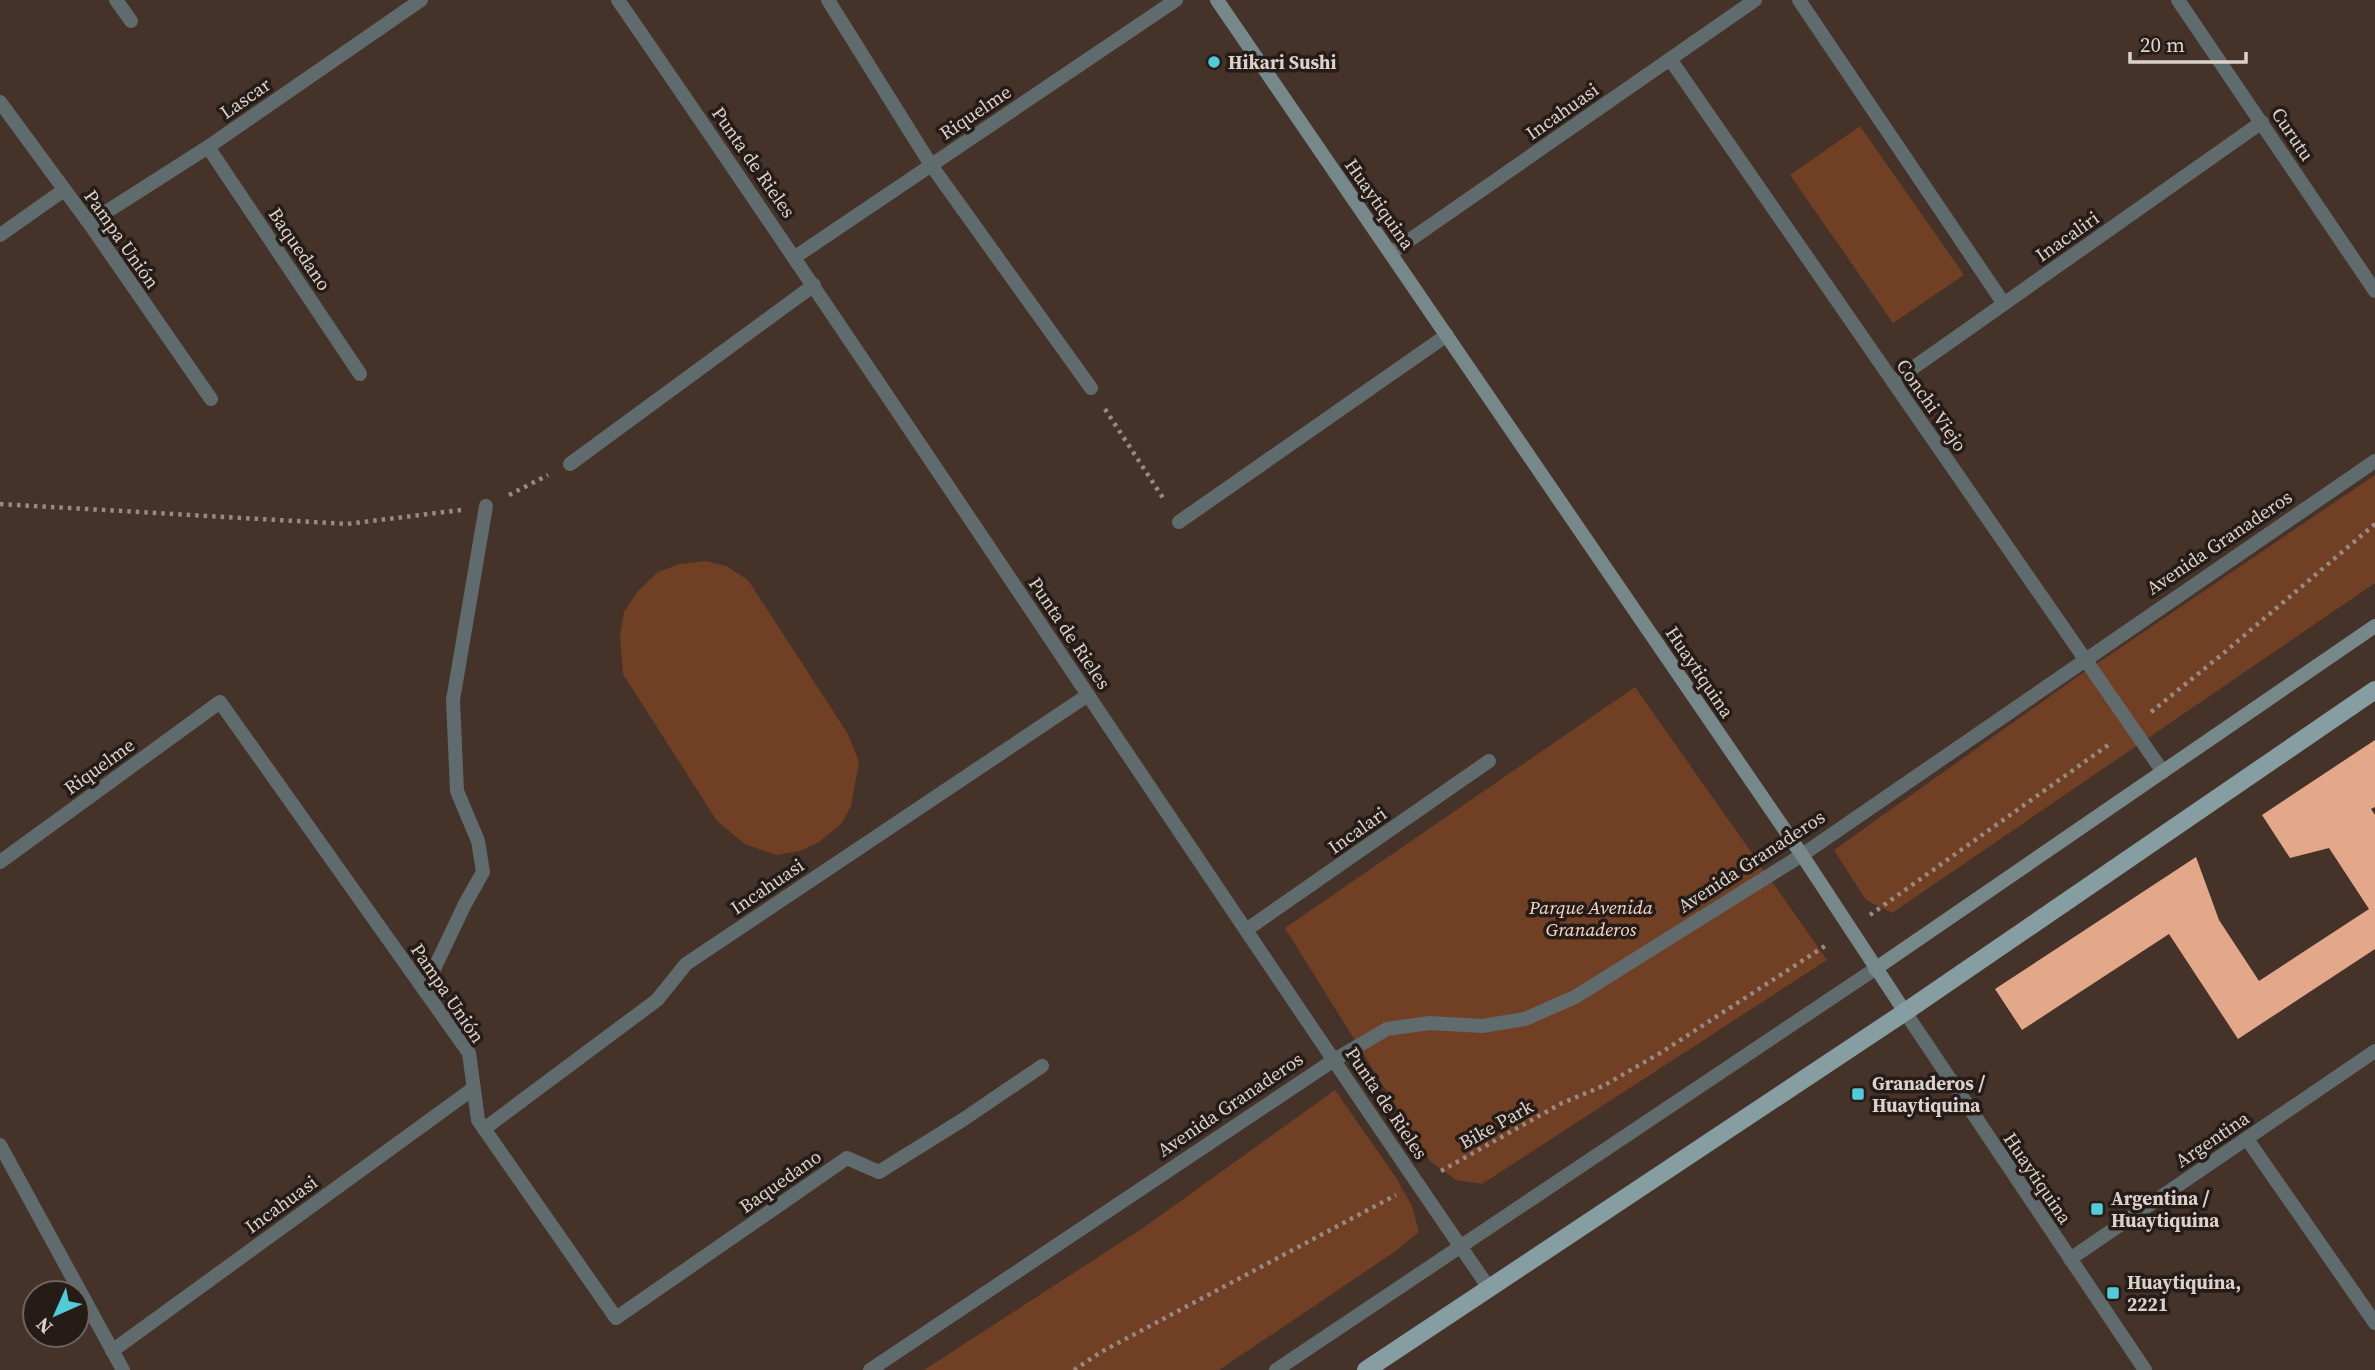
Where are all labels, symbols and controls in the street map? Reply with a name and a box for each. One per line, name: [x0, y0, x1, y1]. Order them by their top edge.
scale bar: [2130, 21, 2246, 65]
text: 20 m: [2140, 30, 2185, 59]
place label: Hikari Sushi: [1228, 49, 1337, 75]
marker: Hikari Sushi: [1206, 54, 1222, 70]
street label: Lascar: [215, 71, 275, 125]
street label: Incahuasi: [1520, 76, 1604, 146]
street label: Riquelme: [934, 78, 1016, 146]
street label: Punta de Rieles: [706, 101, 802, 223]
street label: Curutu: [2266, 102, 2320, 166]
street label: Huaytiquina: [1339, 153, 1421, 255]
street label: Pampa Unión: [78, 184, 166, 294]
street label: Baquedano: [263, 202, 337, 296]
street label: Inacaliri: [2030, 204, 2104, 267]
street label: Conchi Viejo: [1891, 354, 1973, 456]
street label: Avenida Granaderos: [2141, 483, 2297, 601]
street label: Punta de Rieles: [1023, 572, 1117, 694]
street label: Huaytiquina: [1660, 621, 1740, 723]
street label: Riquelme: [58, 732, 140, 800]
street label: Incalari: [1322, 800, 1392, 860]
street label: Avenida Granaderos: [1672, 804, 1830, 918]
street label: Incahuasi: [725, 852, 809, 920]
park label: Parque Avenida Granaderos: [1528, 894, 1653, 942]
street label: Pampa Unión: [405, 938, 491, 1048]
street label: Punta de Rieles: [1340, 1042, 1434, 1164]
street label: Avenida Granaderos: [1152, 1045, 1308, 1163]
place label: Granaderos / Huaytiquina: [1872, 1070, 1986, 1118]
marker: Granaderos / Huaytiquina: [1850, 1086, 1866, 1102]
street label: Bike Park: [1454, 1093, 1538, 1155]
street label: Argentina: [2170, 1104, 2254, 1173]
street label: Huaytiquina: [1998, 1127, 2078, 1229]
street label: Baquedano: [734, 1143, 826, 1219]
street label: Incahuasi: [240, 1169, 323, 1239]
place label: Argentina / Huaytiquina: [2111, 1185, 2220, 1233]
marker: Argentina / Huaytiquina: [2089, 1201, 2105, 1217]
place label: Huaytiquina, 2221: [2127, 1269, 2241, 1317]
north arrow: [21, 1279, 91, 1349]
marker: Huaytiquina, 2221: [2105, 1285, 2121, 1301]
text: N: [30, 1312, 58, 1340]

